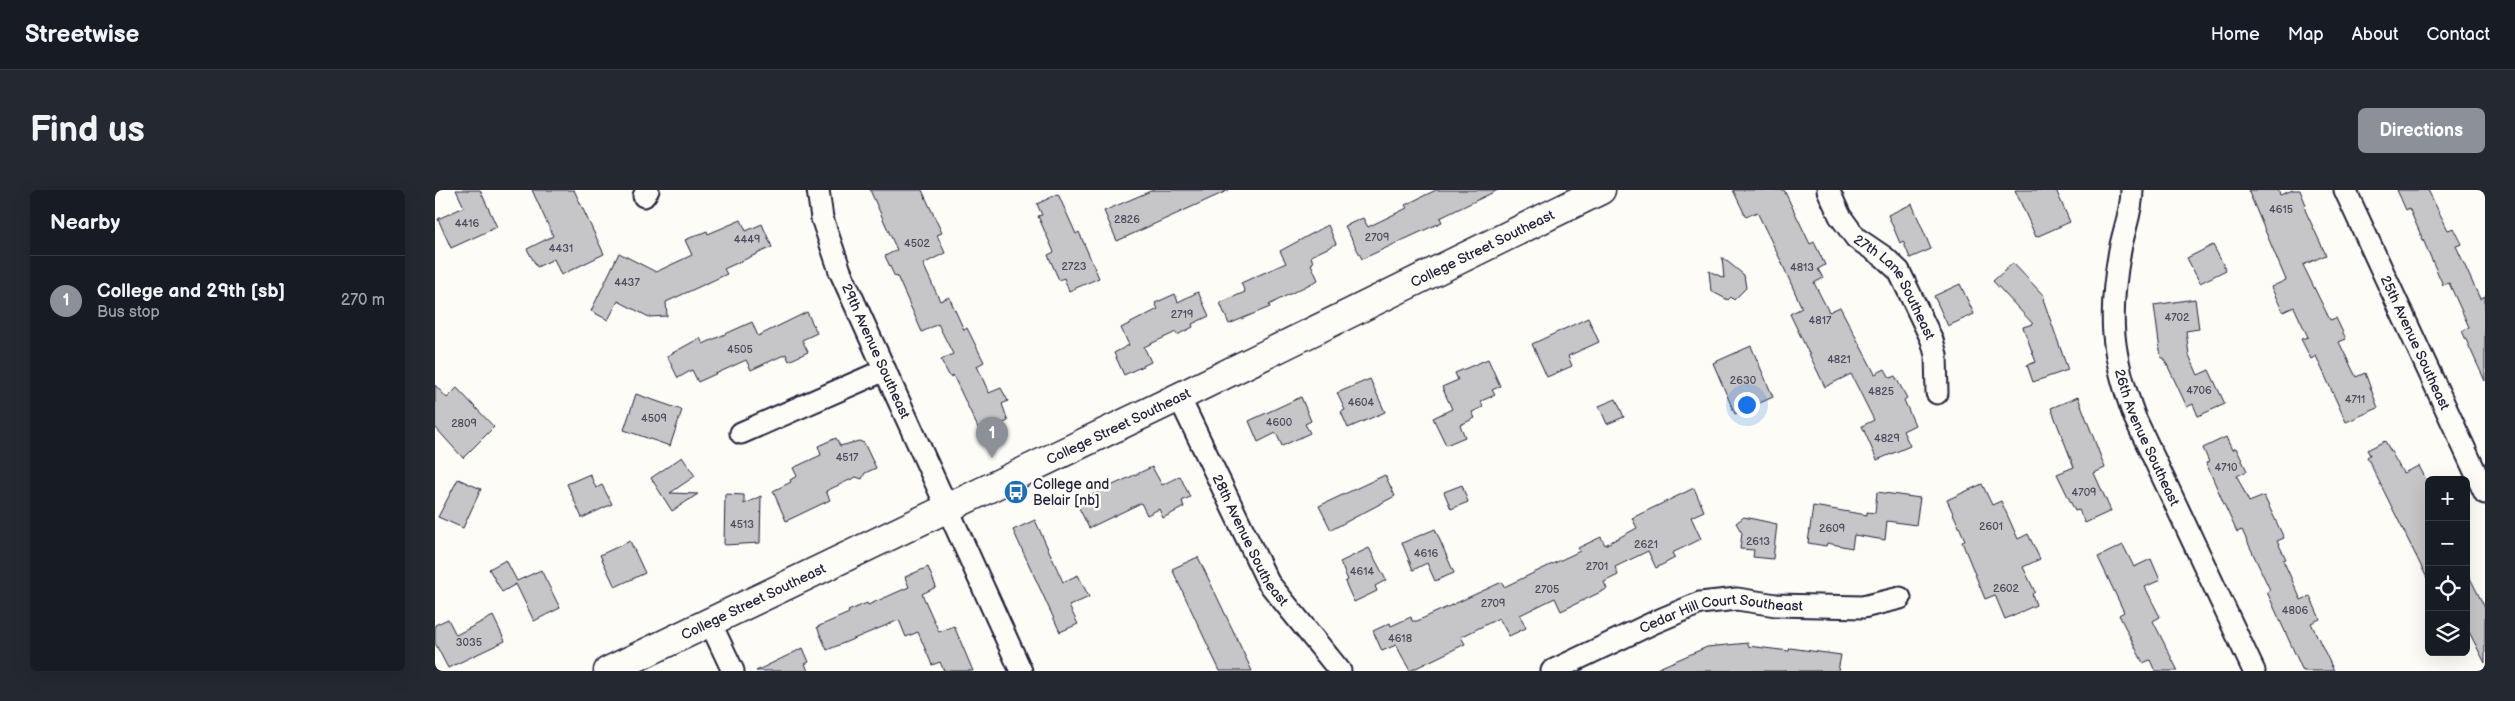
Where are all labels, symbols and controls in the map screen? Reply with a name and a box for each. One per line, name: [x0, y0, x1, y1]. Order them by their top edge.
text: Streetwise: [25, 20, 139, 49]
text: Home: [2211, 24, 2260, 45]
text: Map: [2288, 24, 2324, 45]
text: About: [2352, 24, 2399, 45]
text: Contact: [2427, 24, 2490, 45]
button: Directions: [2358, 108, 2485, 153]
text: Find us: [30, 109, 145, 152]
house number: 4615: [2269, 203, 2293, 216]
street label: College Street Southeast: [1407, 206, 1557, 291]
text: Nearby: [50, 210, 120, 235]
house number: 2826: [1114, 213, 1140, 226]
house number: 4416: [455, 217, 479, 230]
house number: 2709: [1365, 231, 1389, 244]
street label: 27th Lane Southeast: [1851, 231, 1939, 343]
house number: 4449: [734, 233, 760, 246]
house number: 4502: [904, 237, 930, 250]
house number: 4431: [549, 242, 573, 255]
house number: 2723: [1062, 260, 1087, 273]
house number: 4813: [1790, 261, 1814, 274]
street label: 25th Avenue Southeast: [2377, 273, 2454, 413]
house number: 4437: [614, 276, 640, 289]
text: College and 29th [sb]: [97, 280, 285, 303]
street label: 29th Avenue Southeast: [838, 281, 914, 422]
text: 1: [63, 291, 69, 310]
text: 270 m: [341, 291, 385, 310]
text: Bus stop: [97, 303, 160, 322]
house number: 2719: [1171, 308, 1193, 321]
house number: 4702: [2164, 311, 2190, 324]
house number: 4817: [1809, 314, 1832, 327]
house number: 4505: [727, 343, 753, 356]
house number: 4821: [1827, 353, 1851, 366]
street label: 26th Avenue Southeast: [2111, 367, 2184, 509]
house number: 2630: [1730, 374, 1757, 387]
street label: College Street Southeast: [1043, 384, 1194, 468]
house number: 4706: [2186, 384, 2212, 397]
house number: 4825: [1868, 385, 1894, 398]
your location: [1734, 392, 1760, 418]
house number: 4711: [2345, 393, 2365, 406]
house number: 4604: [1348, 396, 1375, 409]
house number: 4509: [641, 412, 667, 425]
house number: 4600: [1266, 416, 1293, 429]
house number: 2809: [451, 417, 477, 430]
pin: 1: [976, 417, 1008, 458]
house number: 4829: [1874, 432, 1900, 445]
house number: 4517: [836, 451, 859, 464]
house number: 4710: [2215, 461, 2238, 474]
street label: 28th Avenue Southeast: [1209, 471, 1293, 610]
place label: College and Belair [nb]: [1033, 476, 1109, 509]
map controls: [2425, 476, 2470, 656]
button: +: [2425, 476, 2470, 521]
bus stop icon: College and Belair [nb]: [1003, 479, 1029, 505]
house number: 4709: [2072, 486, 2096, 499]
house number: 4513: [730, 518, 754, 531]
house number: 2601: [1979, 520, 2003, 533]
button: −: [2425, 521, 2470, 566]
house number: 2609: [1819, 522, 1845, 535]
house number: 2613: [1746, 535, 1770, 548]
house number: 2621: [1634, 538, 1658, 551]
house number: 4616: [1414, 547, 1438, 560]
street label: College Street Southeast: [678, 559, 829, 643]
house number: 2701: [1586, 560, 1608, 573]
house number: 4614: [1350, 565, 1374, 578]
button: locate: [2425, 566, 2470, 611]
house number: 2602: [1993, 582, 2020, 595]
house number: 2705: [1535, 583, 1559, 596]
street label: Cedar Hill Court Southeast: [1636, 590, 1804, 637]
house number: 2709: [1481, 597, 1505, 610]
house number: 4806: [2282, 604, 2308, 617]
button: layers: [2425, 611, 2470, 656]
house number: 4618: [1388, 632, 1412, 645]
house number: 3035: [456, 636, 482, 649]

